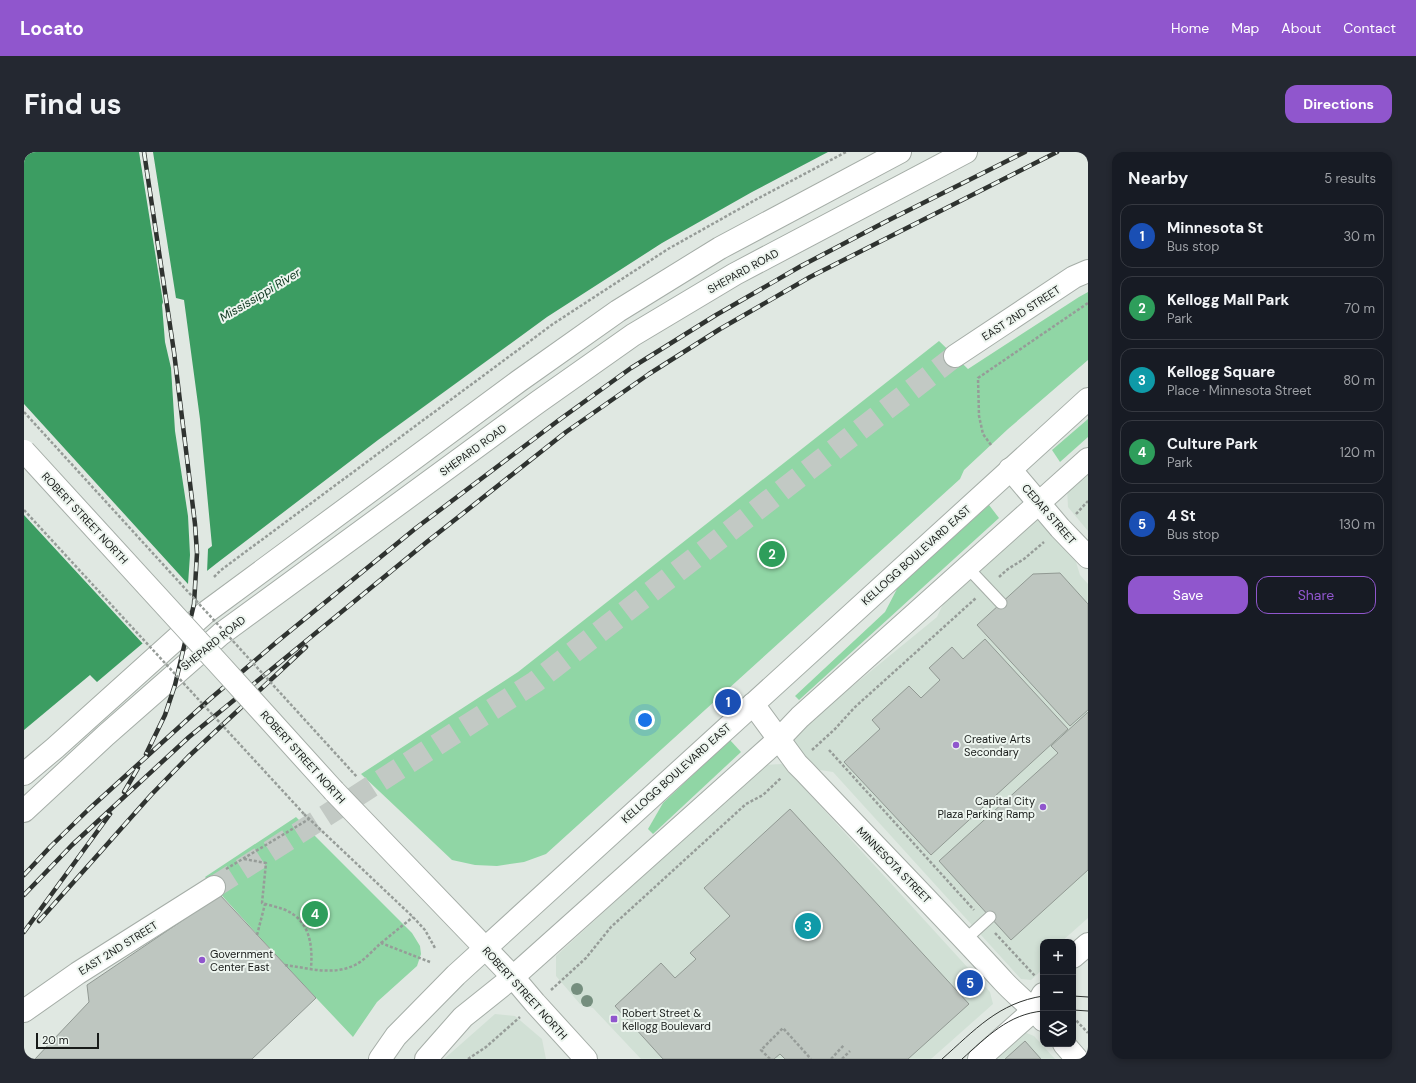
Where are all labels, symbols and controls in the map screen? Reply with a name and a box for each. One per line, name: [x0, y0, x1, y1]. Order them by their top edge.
text: Locato: [20, 16, 84, 41]
text: Home: [1171, 19, 1209, 37]
text: Map: [1231, 19, 1259, 37]
text: About: [1281, 19, 1321, 37]
text: Contact: [1343, 19, 1396, 37]
button: Directions: [1285, 85, 1392, 123]
text: Find us: [24, 86, 122, 123]
text: Nearby: [1128, 167, 1188, 189]
text: 5 results: [1324, 170, 1376, 187]
text: Minnesota St: [1167, 218, 1263, 238]
text: 1: [1140, 228, 1144, 245]
text: 30 m: [1343, 228, 1375, 245]
text: Bus stop: [1167, 238, 1219, 255]
street label: SHEPARD ROAD: [705, 245, 781, 296]
water label: Mississippi River: [217, 264, 304, 326]
street label: EAST 2ND STREET: [979, 282, 1063, 344]
text: Kellogg Mall Park: [1167, 290, 1289, 310]
text: 2: [1138, 300, 1146, 317]
text: 70 m: [1344, 300, 1375, 317]
text: Park: [1167, 310, 1193, 327]
text: Kellogg Square: [1167, 362, 1275, 382]
text: 3: [1138, 372, 1146, 389]
text: 80 m: [1343, 372, 1375, 389]
text: Place · Minnesota Street: [1167, 382, 1312, 399]
street label: SHEPARD ROAD: [437, 421, 509, 479]
text: Culture Park: [1167, 434, 1258, 454]
text: 4: [1138, 444, 1146, 461]
text: 120 m: [1340, 444, 1375, 461]
text: Park: [1167, 454, 1193, 471]
street label: ROBERT STREET NORTH: [39, 469, 131, 567]
street label: CEDAR STREET: [1019, 481, 1079, 547]
street label: KELLOGG BOULEVARD EAST: [858, 502, 974, 608]
text: 4 St: [1167, 506, 1196, 526]
text: 5: [1138, 516, 1146, 533]
text: 130 m: [1339, 516, 1375, 533]
text: Bus stop: [1167, 526, 1219, 543]
pin: 2: [759, 539, 785, 569]
button: Save: [1128, 576, 1248, 614]
button: Share: [1256, 576, 1376, 614]
street label: SHEPARD ROAD: [178, 612, 249, 673]
pin: 1: [715, 687, 741, 717]
street label: ROBERT STREET NORTH: [258, 708, 348, 806]
your location: [635, 710, 655, 730]
street label: KELLOGG BOULEVARD EAST: [618, 720, 734, 826]
place label: Creative Arts Secondary: [964, 732, 1031, 759]
marker: Creative Arts Secondary: [951, 740, 961, 750]
place label: Capital City Plaza Parking Ramp: [937, 794, 1035, 821]
marker: Capital City Plaza Parking Ramp: [1038, 802, 1048, 812]
street label: MINNESOTA STREET: [854, 824, 934, 906]
pin: 4: [302, 899, 328, 929]
pin: 3: [795, 911, 821, 941]
street label: EAST 2ND STREET: [76, 918, 160, 978]
map controls: [1040, 939, 1076, 1047]
button: +: [1040, 939, 1076, 975]
street label: ROBERT STREET NORTH: [480, 944, 570, 1042]
place label: Government Center East: [210, 947, 273, 974]
marker: Government Center East: [197, 955, 207, 965]
pin: 5: [957, 968, 983, 998]
button: −: [1040, 975, 1076, 1011]
place label: Robert Street & Kellogg Boulevard: [622, 1006, 711, 1033]
button: layers: [1040, 1011, 1076, 1047]
marker: Robert Street & Kellogg Boulevard: [609, 1014, 619, 1024]
scale bar: [36, 1031, 99, 1050]
text: 20 m: [42, 1033, 68, 1047]

